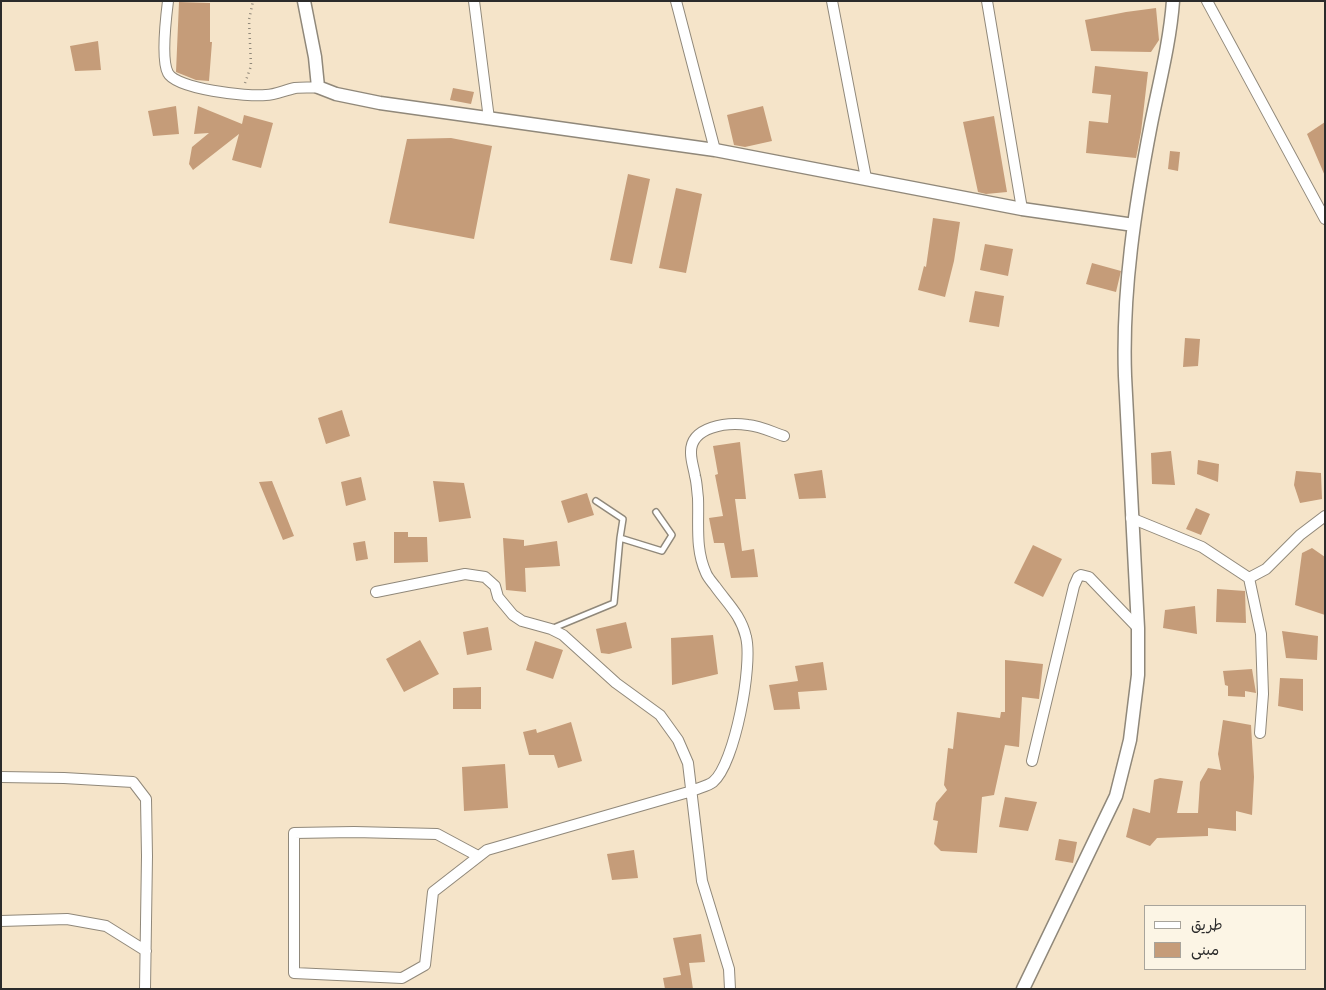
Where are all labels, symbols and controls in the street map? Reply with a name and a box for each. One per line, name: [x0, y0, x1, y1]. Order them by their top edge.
legend: [1144, 905, 1306, 970]
text: طريق: [1191, 912, 1223, 935]
text: مبنى: [1191, 937, 1219, 960]

